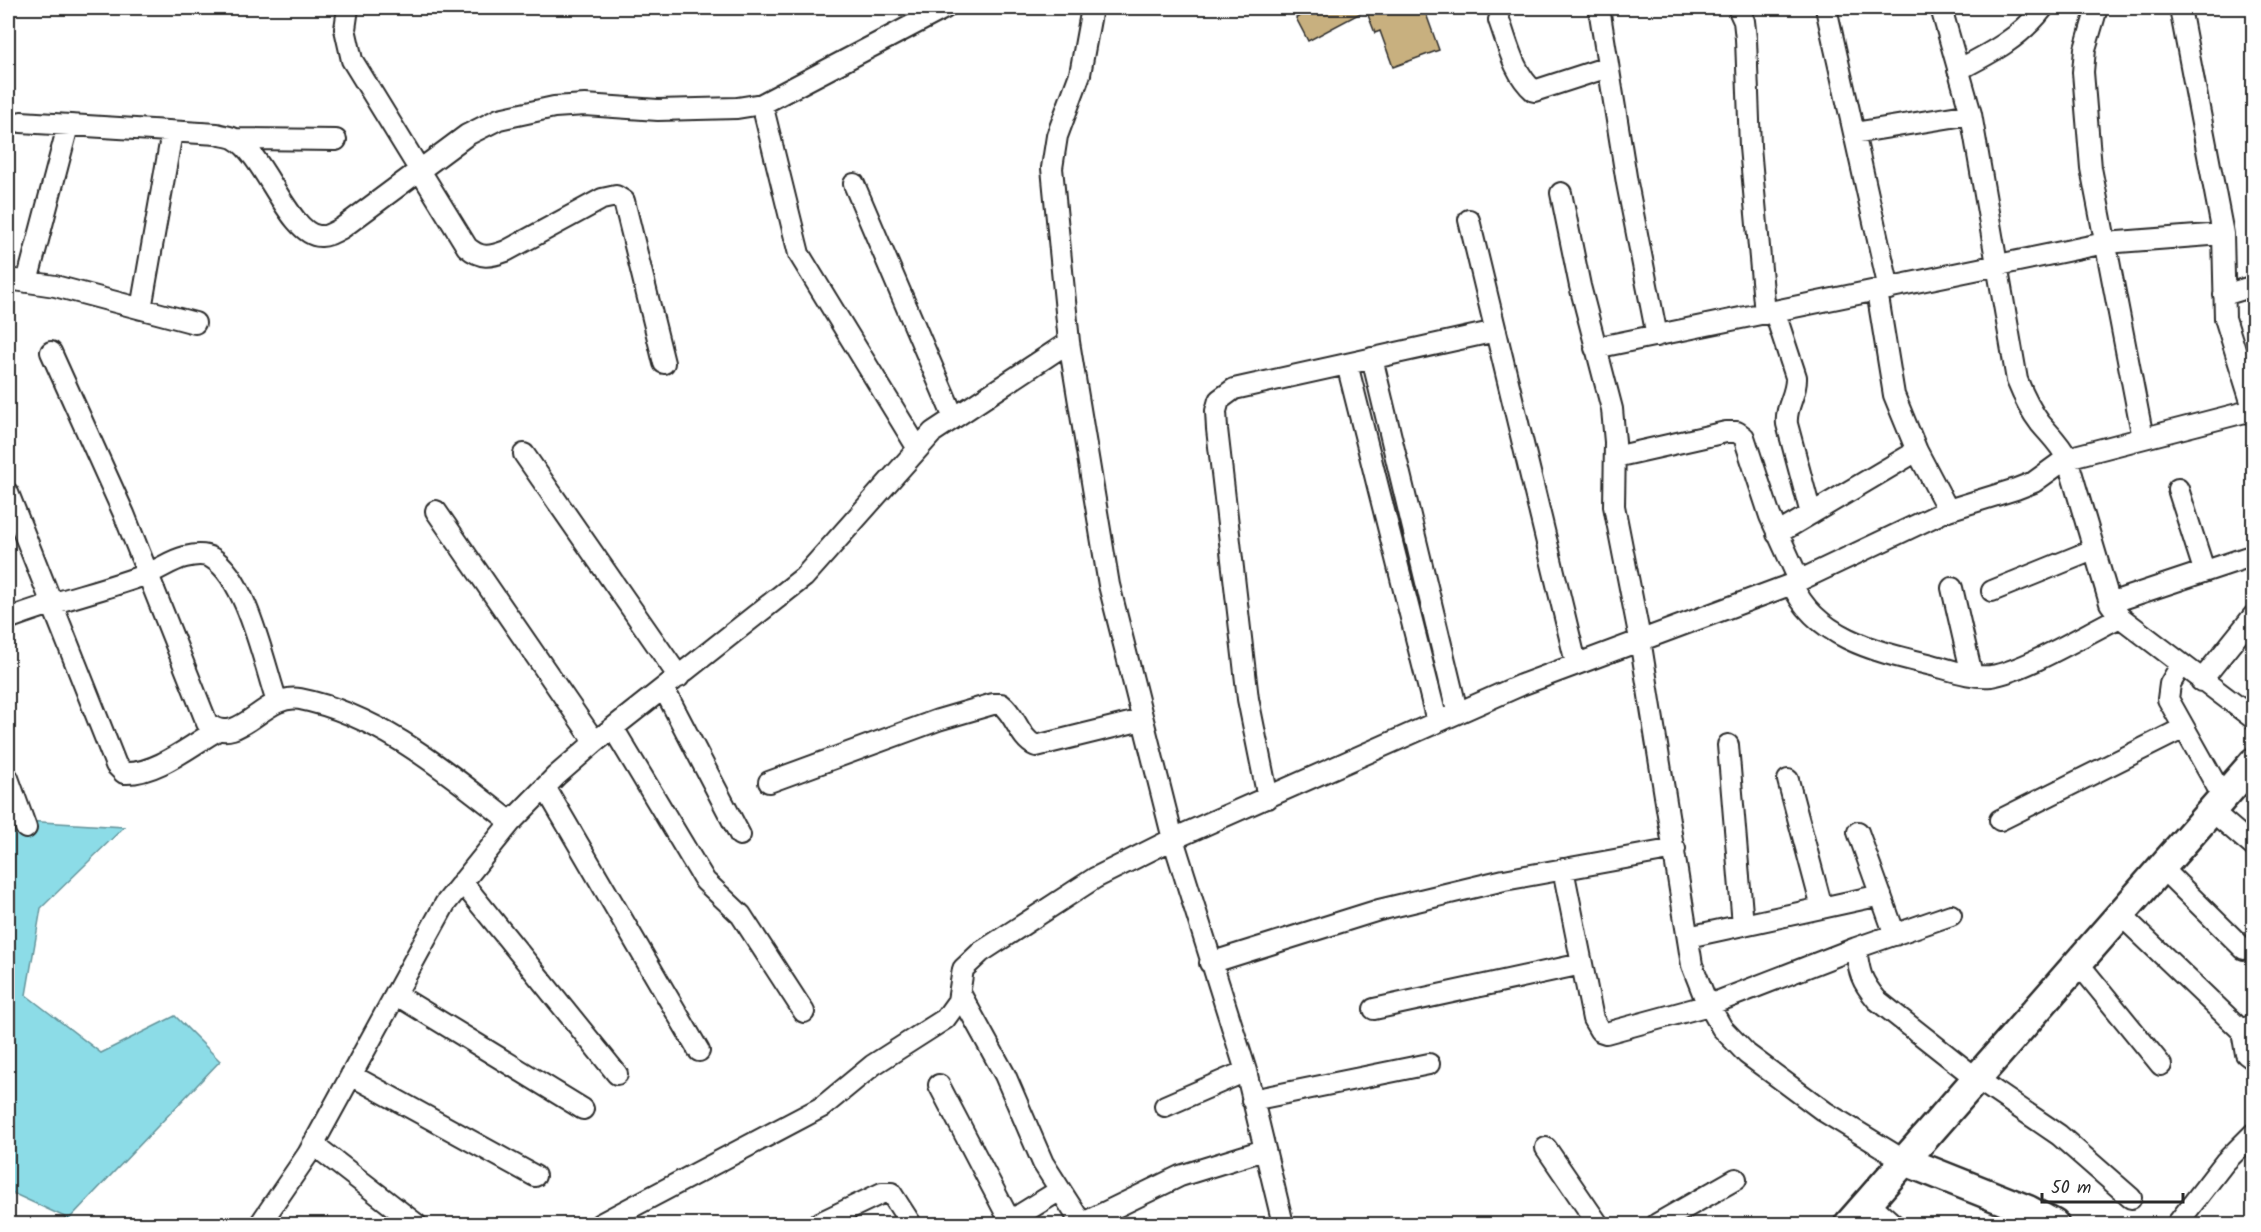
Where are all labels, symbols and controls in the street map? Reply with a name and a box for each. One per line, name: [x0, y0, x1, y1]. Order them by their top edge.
scale bar: [2042, 1166, 2183, 1204]
text: 50 m: [2051, 1174, 2091, 1203]

